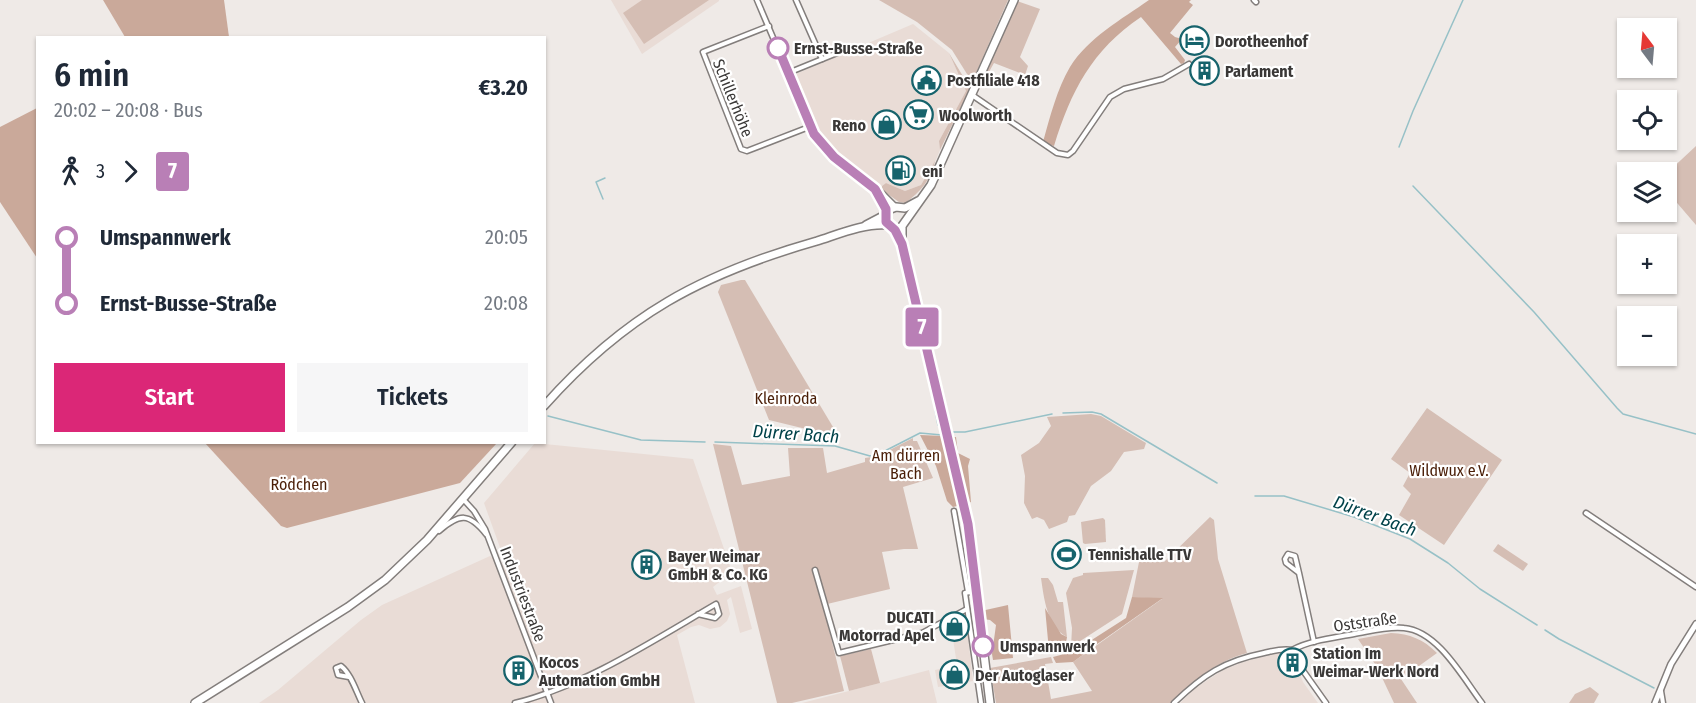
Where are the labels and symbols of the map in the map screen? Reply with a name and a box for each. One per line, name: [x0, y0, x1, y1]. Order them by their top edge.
north arrow: [1617, 18, 1677, 78]
hotel icon: Dorotheenhof: [1178, 25, 1210, 57]
place label: Dorotheenhof: [1215, 32, 1310, 51]
marker: Ernst-Busse-Straße: [767, 37, 789, 59]
place label: Ernst-Busse-Straße: [794, 39, 923, 58]
building icon: Parlament: [1188, 55, 1220, 87]
street label: Schillerhöhe: [709, 56, 757, 140]
place label: Parlament: [1225, 62, 1294, 81]
public building icon: Postfiliale 418: [910, 64, 942, 96]
place label: Postfiliale 418: [947, 71, 1040, 90]
supermarket icon: Woolworth: [902, 99, 934, 131]
place label: Woolworth: [939, 106, 1012, 125]
shop icon: Reno: [871, 109, 903, 141]
place label: Reno: [832, 116, 866, 135]
fuel station icon: eni: [885, 155, 917, 187]
place label: eni: [922, 162, 943, 181]
line badge: 7: [902, 308, 942, 346]
park label: Kleinroda: [755, 389, 818, 408]
water label: Dürrer Bach: [752, 420, 840, 448]
park label: Am dürren Bach: [872, 446, 940, 483]
park label: Wildwux e.V.: [1409, 461, 1489, 480]
park label: Rödchen: [270, 475, 328, 494]
water label: Dürrer Bach: [1330, 491, 1420, 541]
sports icon: Tennishalle TTV: [1051, 538, 1083, 570]
street label: Industriestraße: [496, 544, 550, 644]
place label: Tennishalle TTV: [1088, 545, 1192, 564]
place label: Bayer Weimar GmbH & Co. KG: [668, 547, 768, 584]
building icon: Bayer Weimar GmbH & Co. KG: [631, 549, 663, 581]
place label: DUCATI Motorrad Apel: [839, 608, 935, 645]
street label: Oststraße: [1332, 608, 1398, 636]
shop icon: DUCATI Motorrad Apel: [939, 610, 971, 642]
marker: Umspannwerk: [972, 635, 994, 657]
place label: Umspannwerk: [1000, 637, 1096, 656]
place label: Station Im Weimar-Werk Nord: [1313, 644, 1439, 681]
building icon: Station Im Weimar-Werk Nord: [1276, 646, 1308, 678]
place label: Kocos Automation GmbH: [538, 653, 660, 690]
building icon: Kocos Automation GmbH: [502, 655, 534, 687]
shop icon: Der Autoglaser: [938, 659, 970, 691]
place label: Der Autoglaser: [975, 666, 1074, 685]

